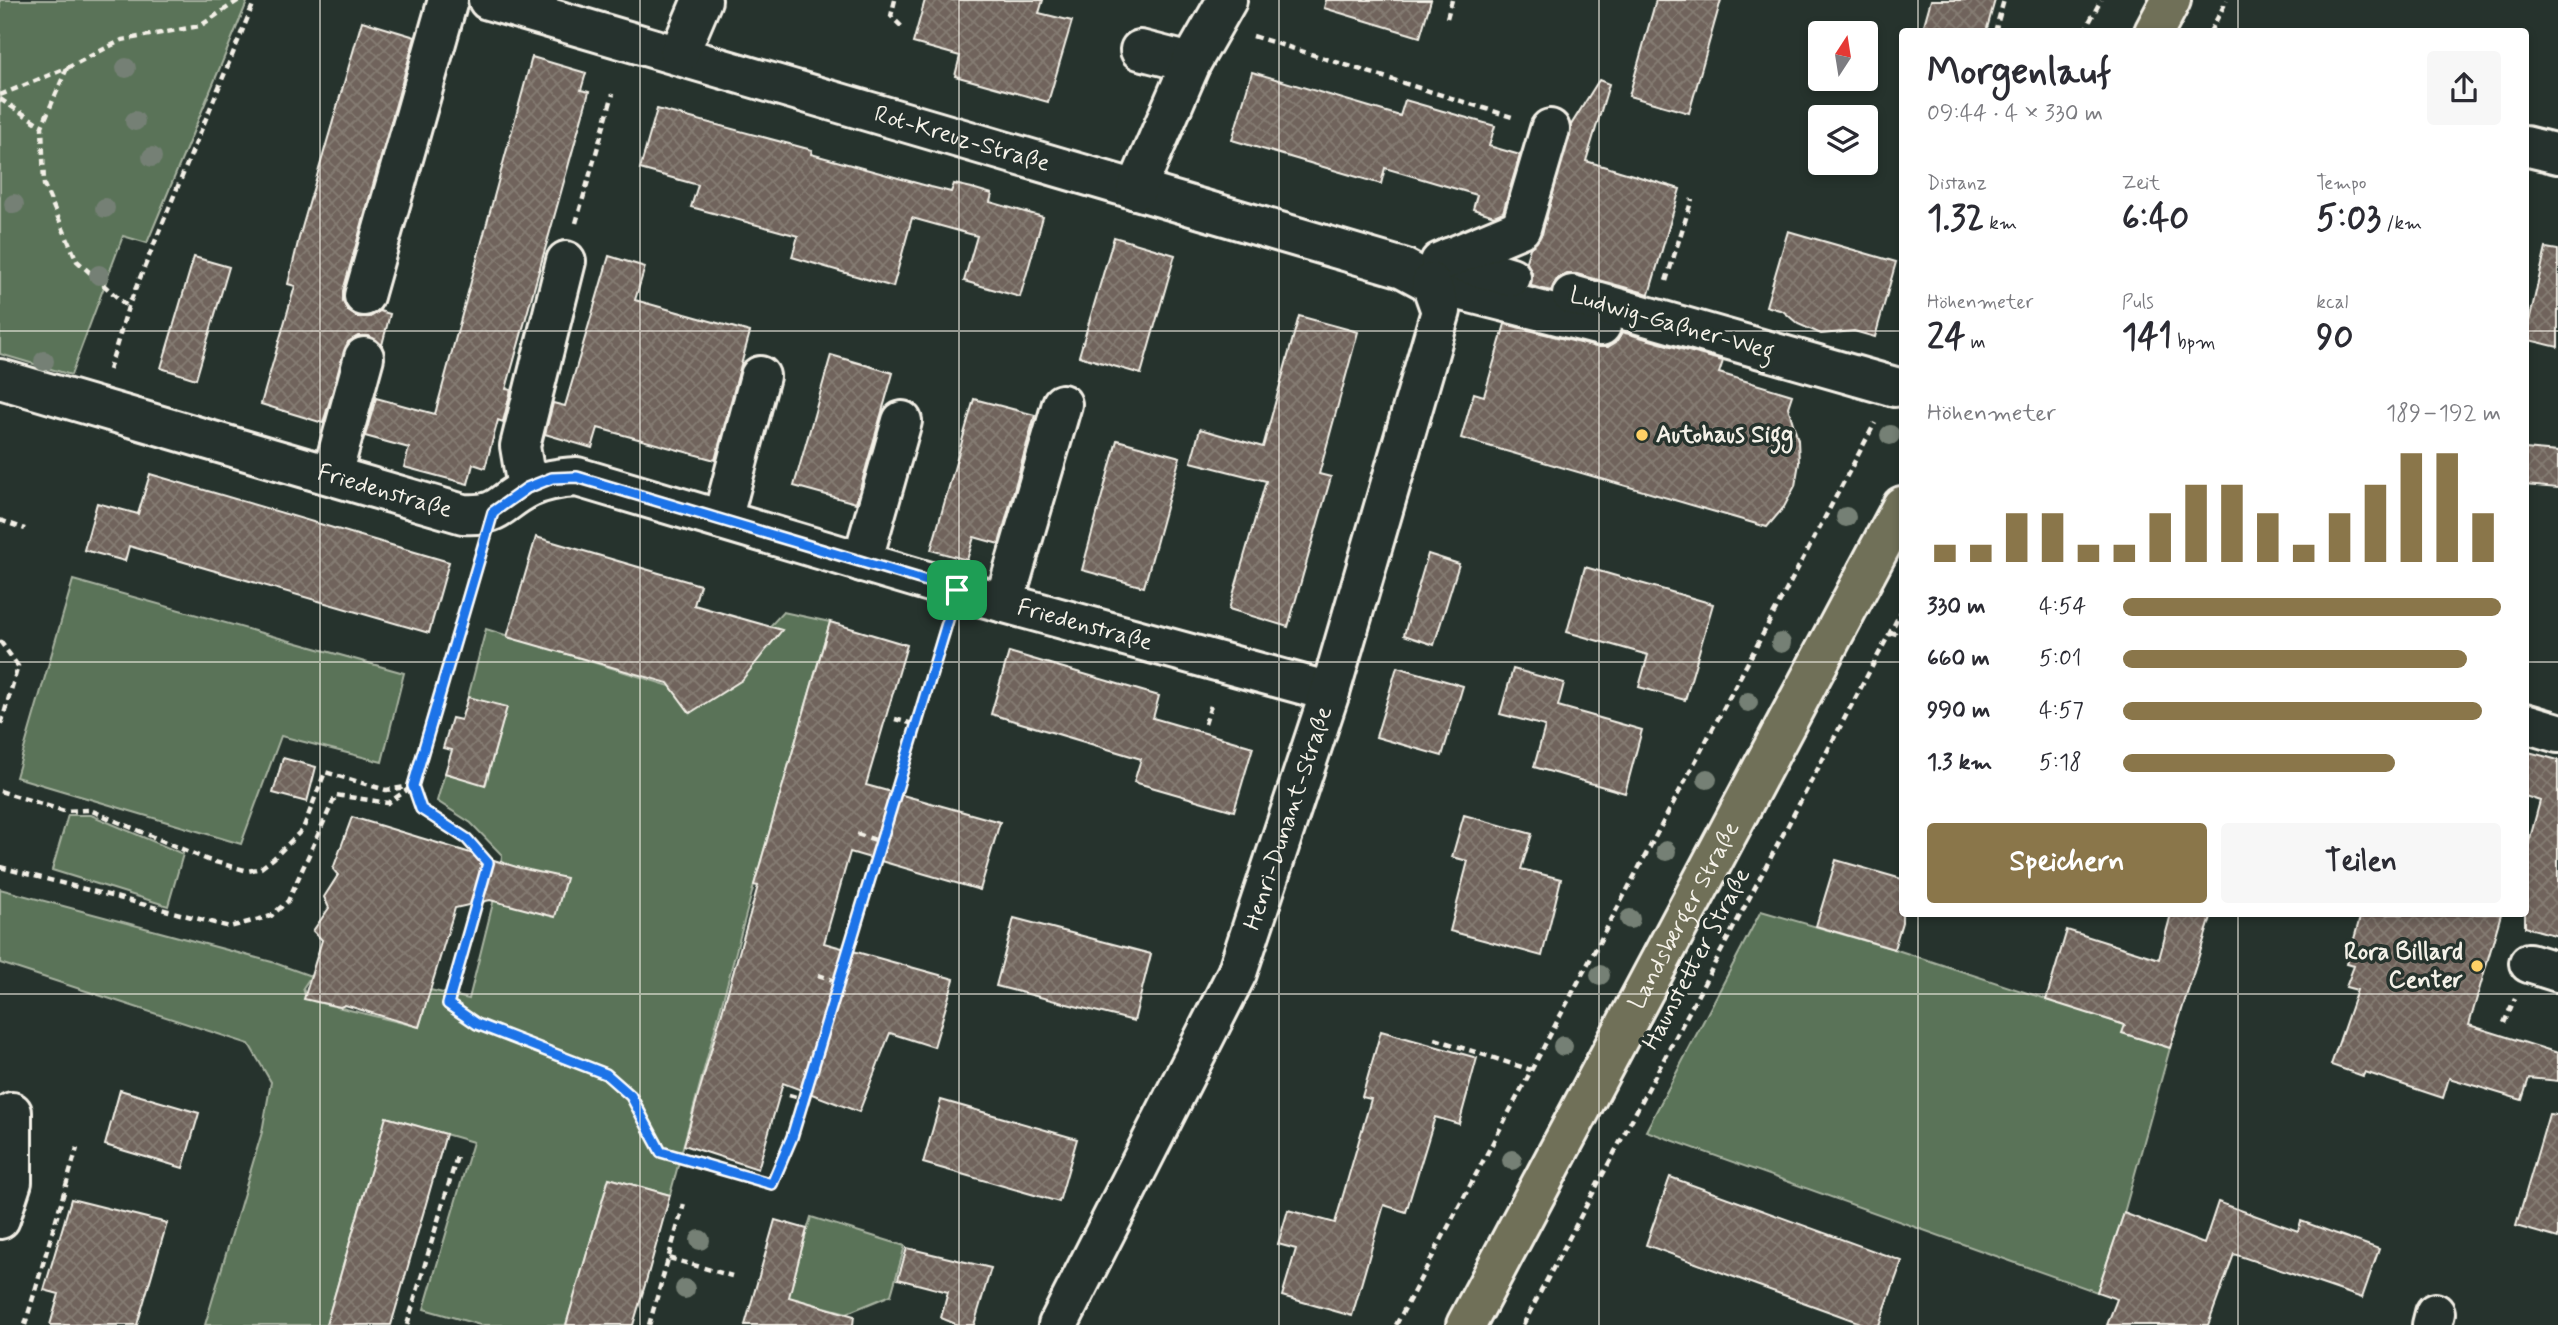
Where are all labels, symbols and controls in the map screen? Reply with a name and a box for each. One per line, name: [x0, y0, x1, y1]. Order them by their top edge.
north arrow: [1808, 21, 1878, 91]
map controls: [1808, 21, 1878, 175]
text: Morgenlauf: [1927, 48, 2111, 97]
button: share: [2427, 51, 2501, 125]
street label: Rot-Kreuz-Straße: [871, 98, 1054, 179]
text: 09:44 · 4 × 330 m: [1927, 99, 2103, 129]
button: layers: [1808, 105, 1878, 175]
text: Distanz: [1927, 171, 1987, 196]
text: Zeit: [2122, 171, 2160, 196]
text: Tempo: [2316, 171, 2367, 196]
text: 1.32: [1927, 196, 1984, 242]
text: 6:40: [2122, 196, 2189, 242]
text: 5:03: [2316, 196, 2381, 242]
text: km: [1984, 211, 2017, 236]
text: /km: [2381, 211, 2422, 236]
street label: Ludwig-Gaßner-Weg: [1565, 280, 1778, 371]
text: Höhenmeter: [1927, 290, 2033, 315]
text: Puls: [2122, 290, 2154, 315]
text: kcal: [2316, 290, 2348, 315]
text: 24: [1927, 315, 1965, 361]
text: 141: [2122, 315, 2172, 361]
text: 90: [2316, 315, 2354, 361]
text: m: [1965, 330, 1986, 355]
text: bpm: [2172, 330, 2216, 355]
text: Höhenmeter: [1927, 399, 2056, 429]
text: 189–192 m: [2386, 399, 2501, 429]
place label: Autohaus Sigg: [1656, 420, 1793, 454]
marker: Autohaus Sigg: [1634, 427, 1650, 443]
street label: Friedenstraße: [314, 457, 456, 526]
pin: [927, 560, 987, 620]
icon: arrive: [938, 571, 976, 609]
street label: Friedenstraße: [1014, 592, 1156, 658]
text: 330 m: [1927, 592, 1985, 622]
text: 4:54: [2039, 592, 2086, 622]
text: 660 m: [1927, 644, 1990, 674]
text: 5:01: [2039, 644, 2082, 674]
text: 990 m: [1927, 696, 1990, 726]
text: 4:57: [2039, 696, 2084, 726]
street label: Henri-Dunant-Straße: [1237, 702, 1340, 934]
text: 1.3 km: [1927, 748, 1992, 778]
text: 5:18: [2039, 748, 2082, 778]
street label: Landsberger Straße: [1621, 816, 1747, 1015]
button: Speichern: [1927, 823, 2207, 903]
button: Teilen: [2221, 823, 2501, 903]
street label: Haunstetter Straße: [1636, 862, 1758, 1055]
place label: Rora Billard Center: [2344, 937, 2463, 996]
marker: Rora Billard Center: [2469, 958, 2485, 974]

